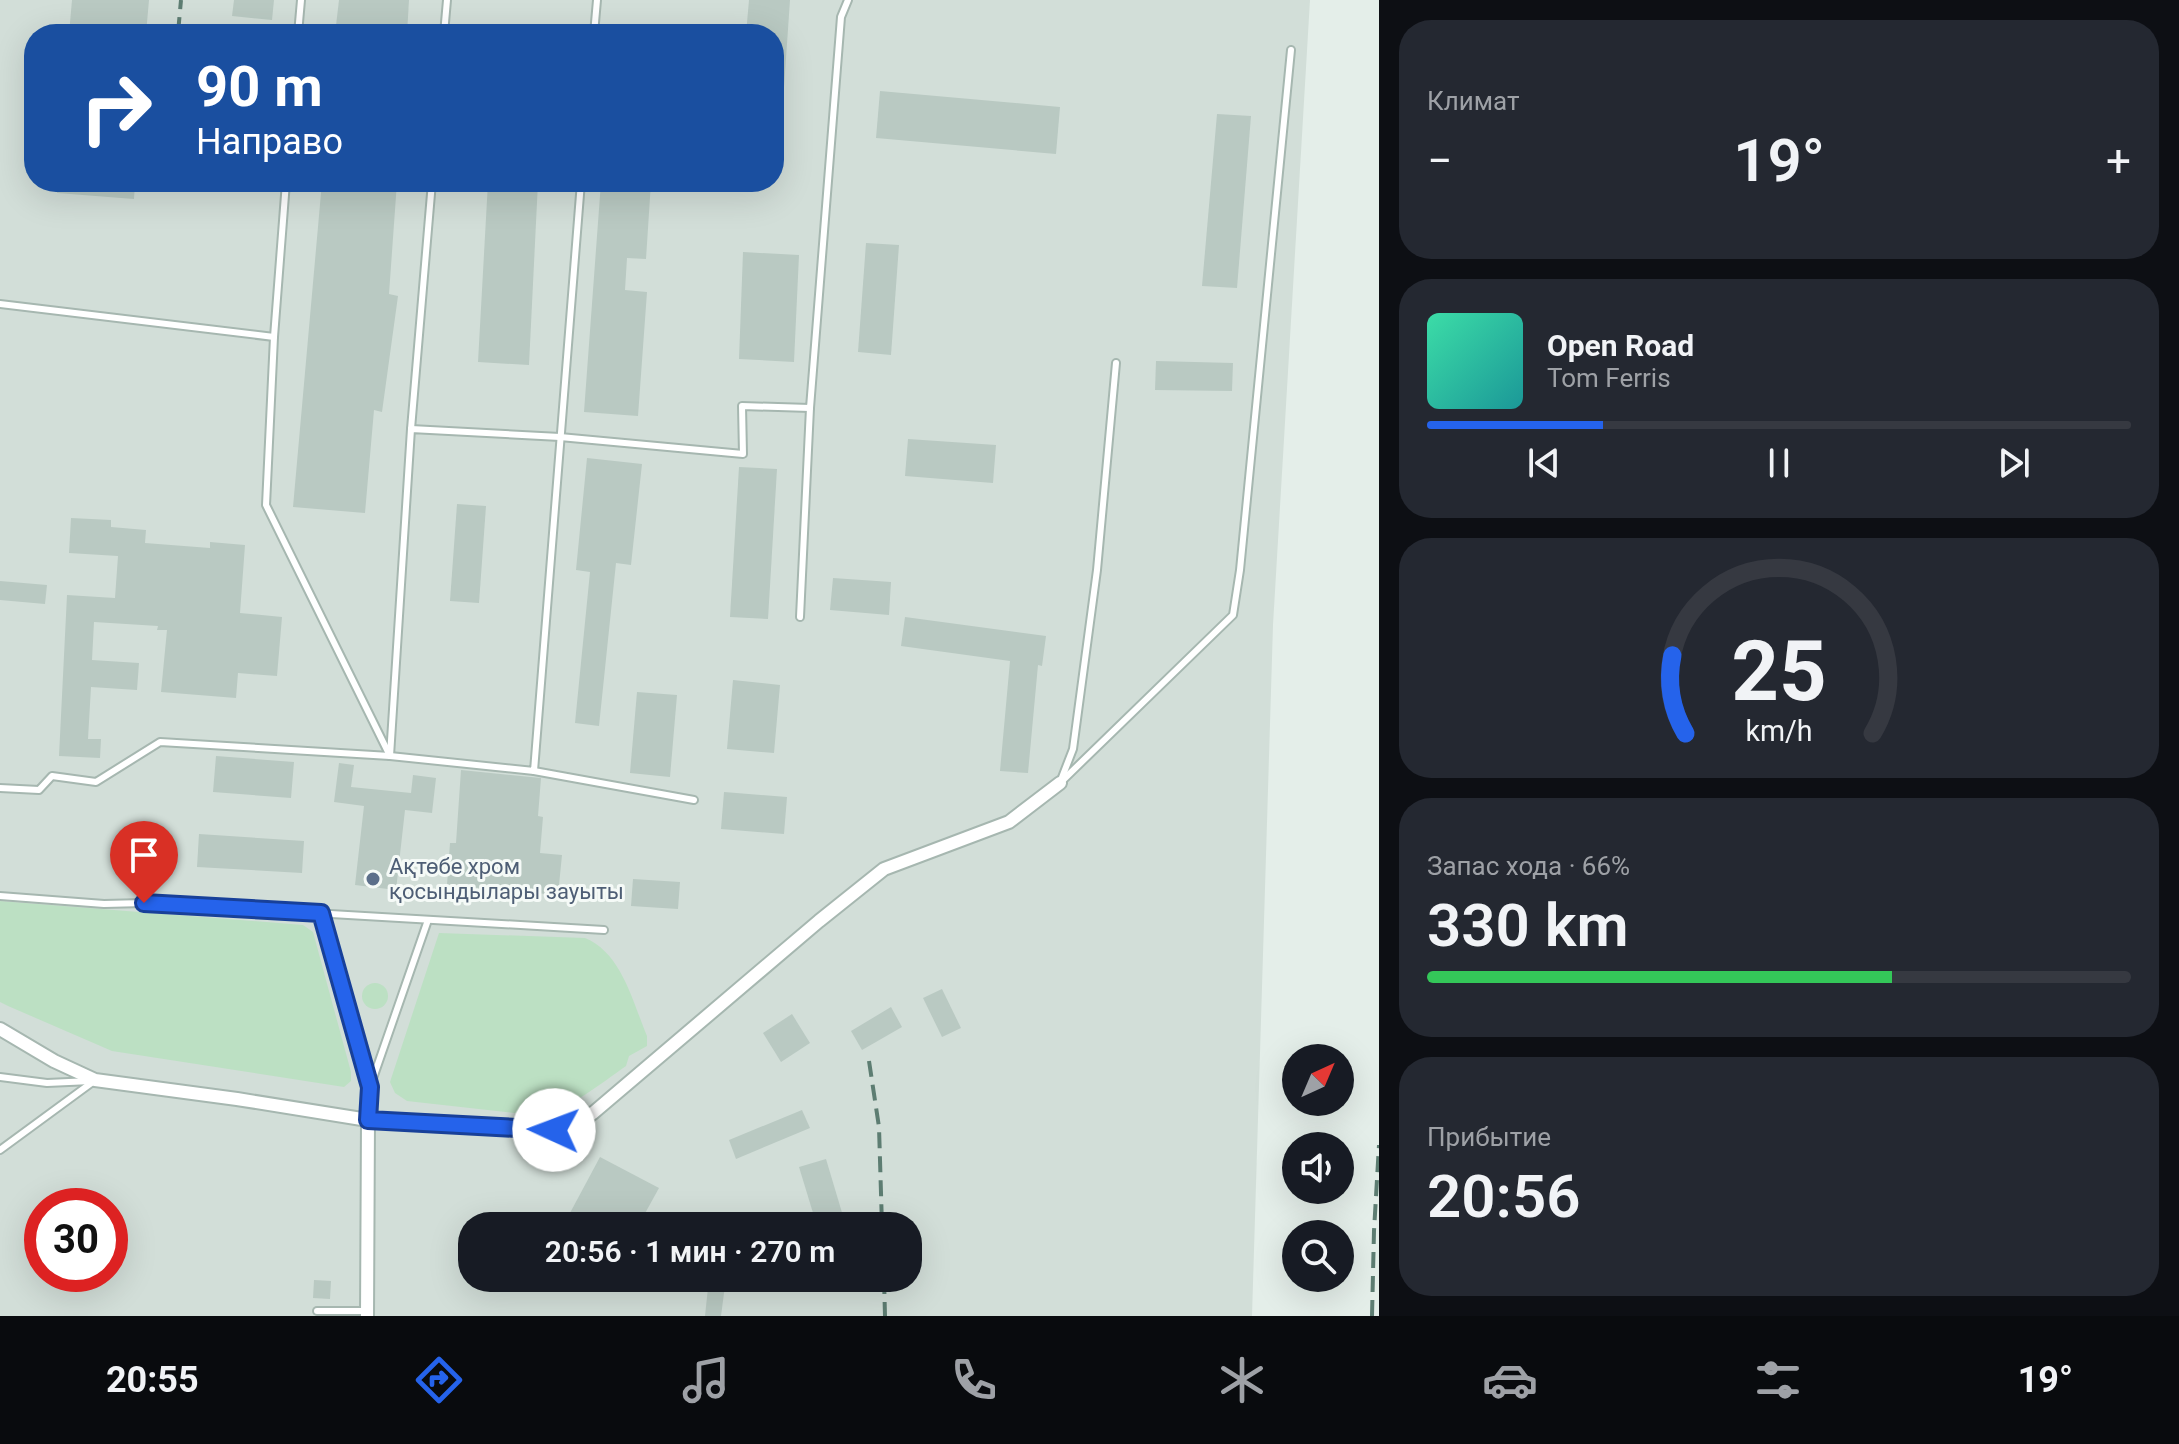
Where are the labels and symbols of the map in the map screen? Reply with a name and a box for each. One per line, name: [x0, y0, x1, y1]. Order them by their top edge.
pin: [110, 821, 178, 903]
place label: Ақтөбе хром қосындылары зауыты: [389, 854, 624, 904]
marker: Ақтөбе хром қосындылары зауыты: [364, 870, 382, 888]
north arrow: [1282, 1044, 1354, 1116]
position arrow: [512, 1088, 596, 1172]
speed limit sign: 30: [24, 1188, 128, 1292]

